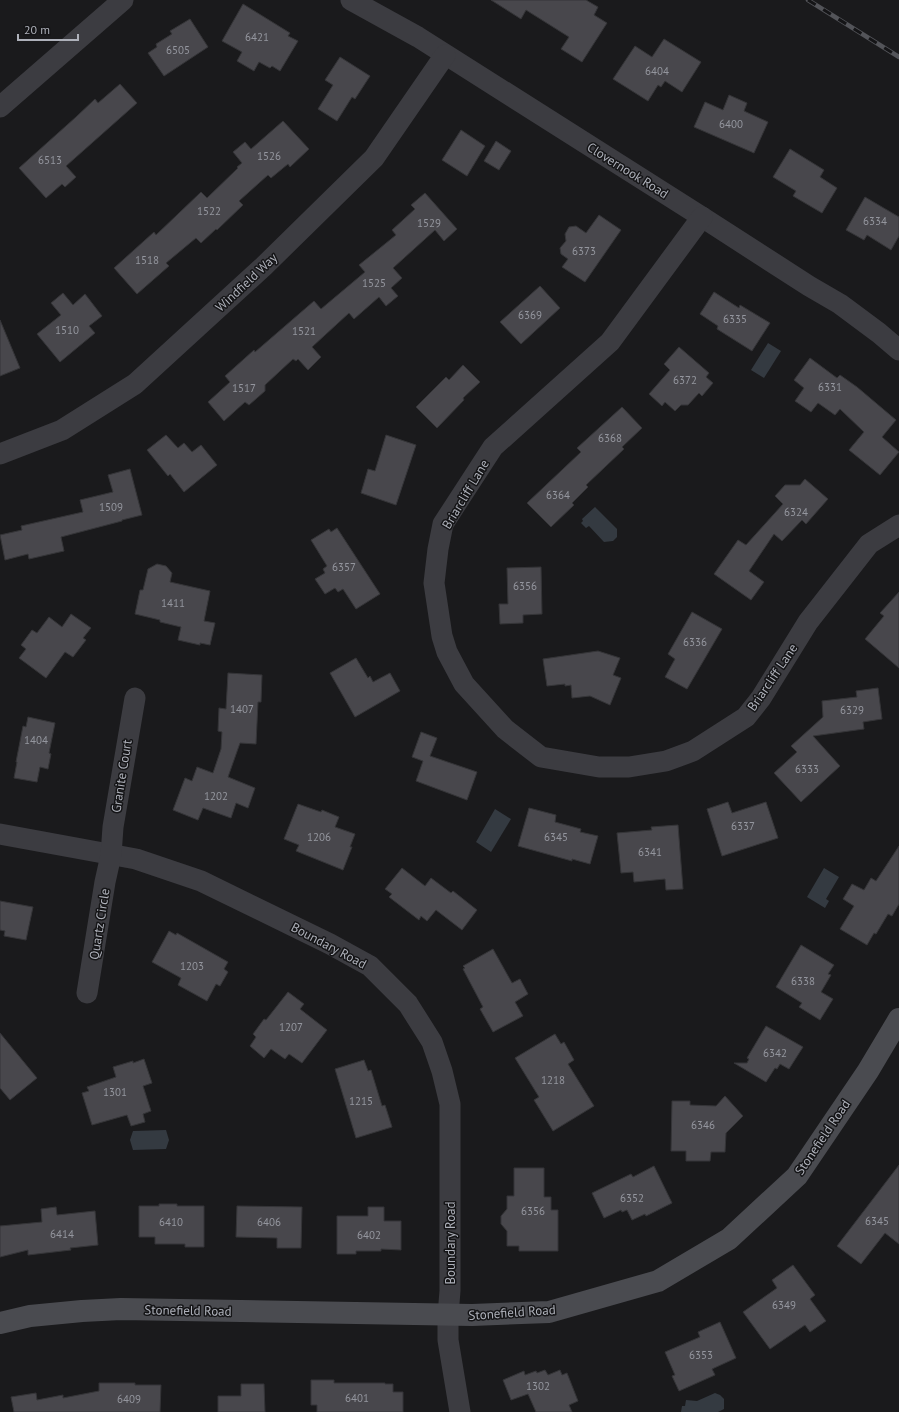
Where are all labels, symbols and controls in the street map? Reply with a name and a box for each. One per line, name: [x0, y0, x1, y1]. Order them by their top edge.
scale bar: [18, 16, 78, 42]
text: 20 m: [24, 22, 50, 37]
house number: 6421: [245, 30, 269, 44]
house number: 6505: [166, 43, 190, 57]
house number: 6404: [645, 64, 669, 78]
house number: 6400: [719, 117, 743, 131]
street label: Clovernook Road: [584, 139, 672, 202]
house number: 1526: [257, 149, 281, 163]
house number: 6513: [38, 153, 62, 167]
house number: 1522: [197, 204, 221, 218]
house number: 6334: [863, 214, 887, 228]
house number: 1529: [417, 216, 441, 230]
house number: 6373: [572, 244, 596, 258]
street label: Windfield Way: [212, 249, 281, 315]
house number: 1518: [135, 253, 159, 267]
house number: 1525: [362, 276, 386, 290]
house number: 6369: [518, 308, 542, 322]
house number: 6335: [723, 312, 747, 326]
house number: 1510: [55, 323, 79, 337]
house number: 1521: [292, 324, 316, 338]
house number: 6372: [673, 373, 697, 387]
house number: 6331: [818, 380, 842, 394]
house number: 1517: [232, 381, 256, 395]
house number: 6368: [598, 431, 622, 445]
street label: Briarcliff Lane: [438, 456, 493, 532]
house number: 6364: [546, 488, 570, 502]
house number: 1509: [99, 500, 123, 514]
house number: 6324: [784, 505, 808, 519]
house number: 6357: [332, 560, 356, 574]
house number: 6356: [513, 579, 537, 593]
house number: 1411: [161, 596, 185, 610]
house number: 6336: [683, 635, 707, 649]
street label: Briarcliff Lane: [744, 640, 801, 714]
house number: 1407: [230, 702, 254, 716]
house number: 6329: [840, 703, 864, 717]
house number: 1404: [24, 733, 48, 747]
street label: Granite Court: [107, 738, 136, 814]
house number: 6333: [795, 762, 819, 776]
house number: 1202: [204, 789, 228, 803]
house number: 6337: [731, 819, 755, 833]
house number: 1206: [307, 830, 331, 844]
house number: 6345: [544, 830, 568, 844]
house number: 6341: [638, 845, 662, 859]
street label: Quartz Circle: [85, 887, 114, 961]
street label: Boundary Road: [288, 918, 369, 972]
house number: 1203: [180, 959, 204, 973]
house number: 6338: [791, 974, 815, 988]
house number: 1207: [279, 1020, 303, 1034]
house number: 6342: [763, 1046, 787, 1060]
house number: 1218: [541, 1073, 565, 1087]
house number: 1301: [103, 1085, 127, 1099]
house number: 1215: [349, 1094, 373, 1108]
street label: Stonefield Road: [791, 1096, 854, 1178]
house number: 6346: [691, 1118, 715, 1132]
house number: 6352: [620, 1191, 644, 1205]
street label: Boundary Road: [442, 1201, 459, 1285]
house number: 6356: [521, 1204, 545, 1218]
house number: 6345: [865, 1214, 889, 1228]
house number: 6410: [159, 1215, 183, 1229]
house number: 6406: [257, 1215, 281, 1229]
house number: 6414: [50, 1227, 74, 1241]
house number: 6402: [357, 1228, 381, 1242]
house number: 6349: [772, 1298, 796, 1312]
street label: Stonefield Road: [144, 1301, 232, 1320]
street label: Stonefield Road: [468, 1301, 556, 1324]
house number: 6353: [689, 1348, 713, 1362]
house number: 1302: [526, 1379, 550, 1393]
house number: 6401: [345, 1391, 369, 1405]
house number: 6409: [117, 1392, 141, 1406]

